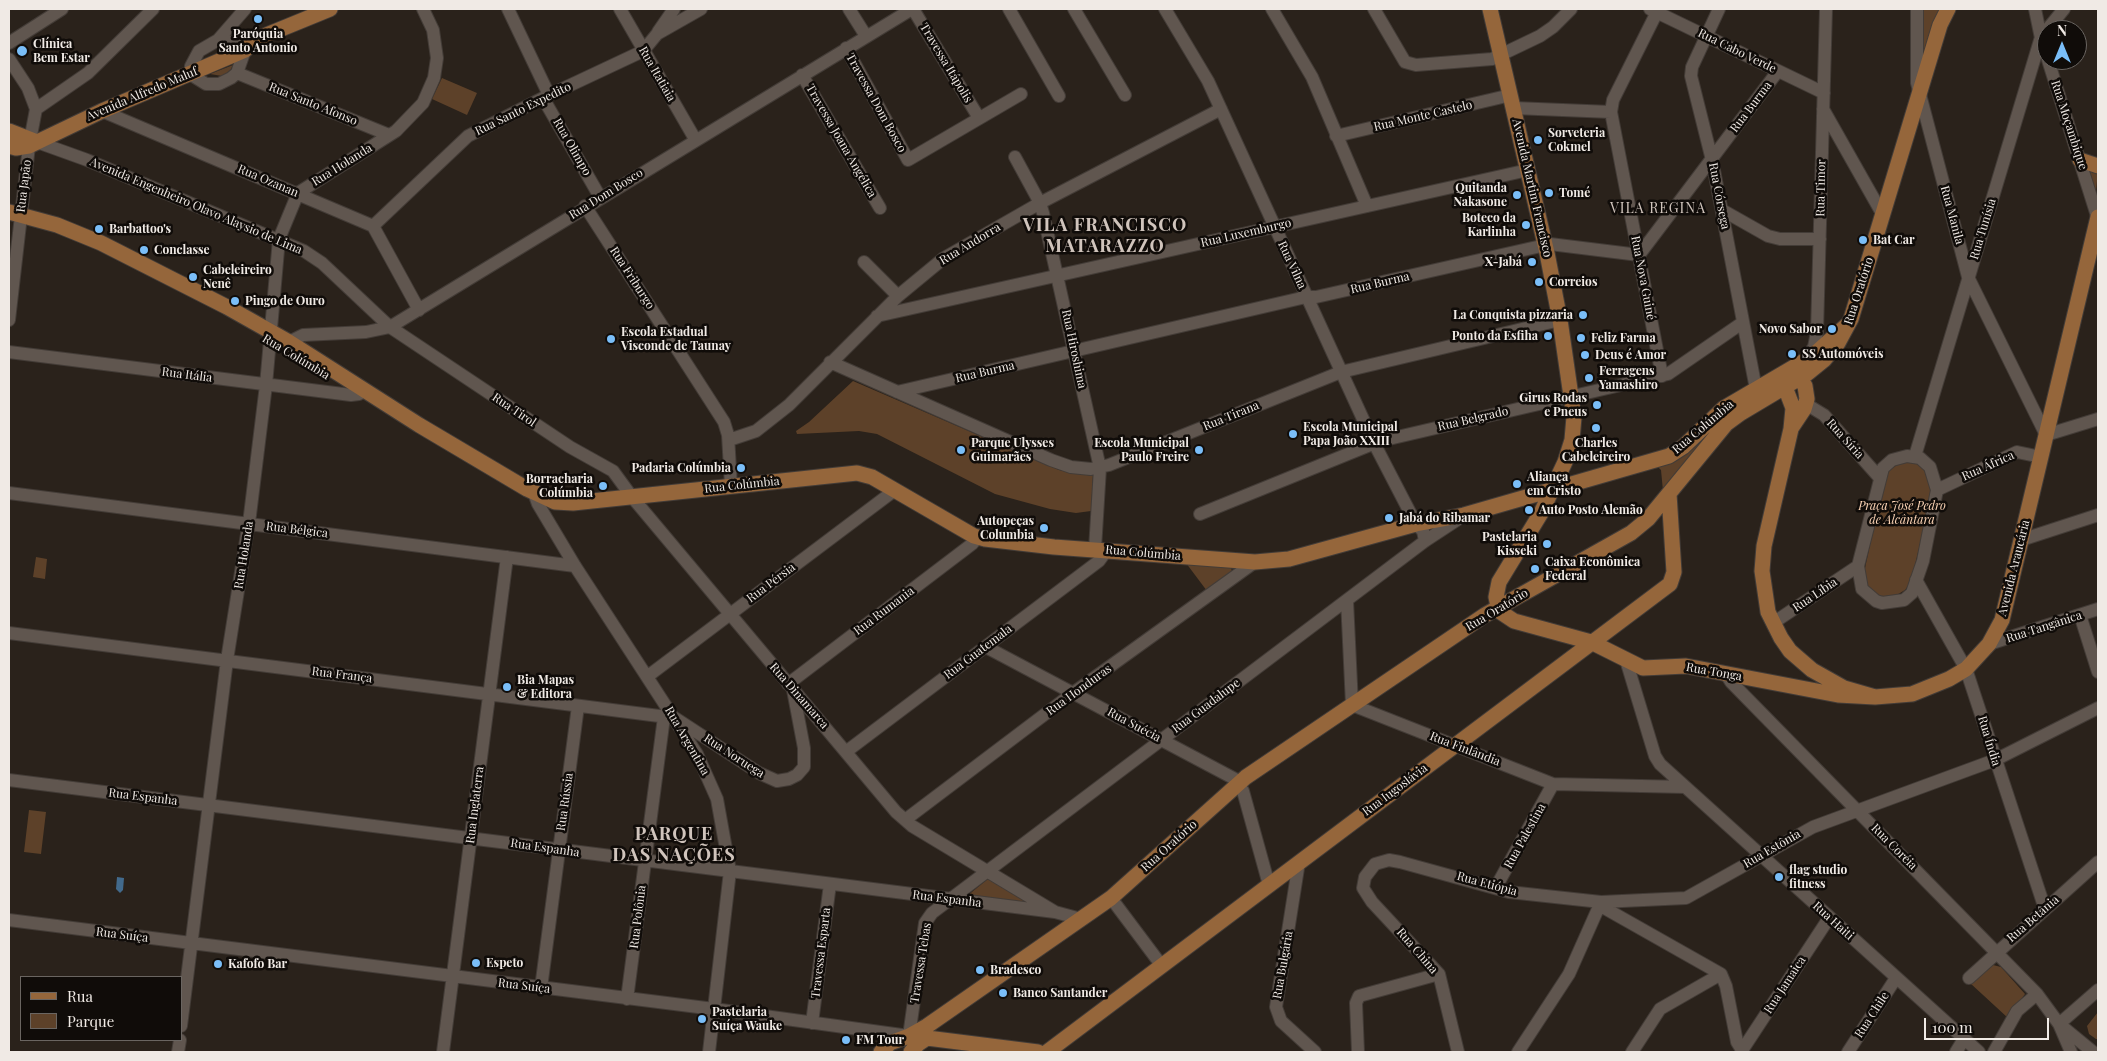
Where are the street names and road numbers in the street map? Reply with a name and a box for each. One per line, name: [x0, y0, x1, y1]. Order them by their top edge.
street label: Travessa Itápolis: [917, 21, 975, 105]
street label: Rua Cabo Verde: [1696, 26, 1778, 76]
street label: Rua Itatiaia: [635, 44, 679, 104]
street label: Travessa Dom Bosco: [843, 51, 909, 155]
street label: Avenida Alfredo Maluf: [84, 64, 200, 124]
street label: Rua Burma: [1727, 79, 1775, 135]
street label: Rua Moçambique: [2048, 79, 2090, 171]
street label: Rua Santo Afonso: [267, 80, 359, 128]
street label: Rua Santo Expedito: [473, 80, 573, 138]
street label: Travessa Joana Angélica: [803, 82, 879, 200]
street label: Rua Monte Castelo: [1372, 98, 1474, 134]
street label: Rua Olimpo: [550, 116, 594, 178]
street label: Avenida Martim Francisco: [1509, 117, 1555, 259]
street label: Rua Holanda: [309, 141, 375, 189]
street label: Avenida Engenheiro Olavo Alaysio de Lima: [88, 155, 304, 257]
street label: Rua Japão: [14, 159, 34, 213]
street label: Rua Timor: [1813, 159, 1829, 217]
street label: Rua Córsega: [1705, 161, 1733, 231]
street label: Rua Ozanan: [235, 162, 301, 200]
street label: Rua Dom Bosco: [566, 166, 646, 222]
street label: Rua Manila: [1937, 184, 1967, 246]
street label: Rua Tunísia: [1967, 197, 1999, 261]
street label: Rua Luxemburgo: [1199, 216, 1293, 250]
street label: Rua Andorra: [937, 220, 1003, 268]
street label: Rua Nova Guiné: [1628, 235, 1658, 321]
street label: Rua Vilna: [1275, 239, 1309, 291]
street label: Rua Friburgo: [607, 244, 657, 312]
street label: Rua Oratório: [1841, 255, 1877, 327]
street label: Rua Burma: [1349, 269, 1411, 297]
street label: Rua Hiroshima: [1059, 308, 1089, 390]
street label: Rua Colúmbia: [260, 331, 332, 383]
street label: Rua Burma: [954, 358, 1016, 386]
street label: Rua Itália: [161, 365, 213, 385]
street label: Rua Tirol: [489, 390, 539, 430]
street label: Rua Colúmbia: [1669, 397, 1737, 457]
street label: Rua Tirana: [1201, 398, 1261, 434]
street label: Rua Belgrado: [1436, 404, 1510, 434]
street label: Rua Síria: [1823, 416, 1867, 462]
street label: Rua África: [1960, 448, 2016, 484]
street label: Rua Colúmbia: [704, 474, 780, 496]
street label: Avenida Araucária: [1995, 518, 2033, 618]
street label: Rua Bélgica: [265, 519, 329, 541]
street label: Rua Holanda: [232, 520, 256, 590]
street label: Rua Colúmbia: [1105, 543, 1181, 563]
street label: Rua Pérsia: [744, 560, 798, 606]
street label: Rua Líbia: [1790, 575, 1840, 615]
street label: Rua Rumania: [851, 584, 917, 638]
street label: Rua Oratório: [1463, 586, 1531, 634]
street label: Rua Tangânica: [2004, 608, 2084, 646]
street label: Rua Guatemala: [941, 622, 1015, 682]
street label: Rua Dinamarca: [766, 660, 832, 732]
street label: Rua Tonga: [1685, 660, 1743, 684]
street label: Rua Honduras: [1044, 662, 1114, 718]
street label: Rua França: [311, 664, 373, 686]
street label: Rua Guadalupe: [1169, 676, 1243, 736]
street label: Rua Argentina: [662, 704, 712, 778]
street label: Rua Suécia: [1105, 705, 1163, 745]
street label: Rua Índia: [1975, 714, 2003, 768]
street label: Rua Finlândia: [1428, 729, 1502, 769]
street label: Rua Noruega: [701, 731, 767, 781]
street label: Rua Iugoslávia: [1360, 761, 1430, 819]
street label: Rua Inglaterra: [463, 766, 487, 844]
street label: Rua Rússia: [554, 772, 576, 832]
street label: Rua Espanha: [108, 786, 178, 808]
street label: Rua Palestina: [1501, 801, 1549, 871]
street label: Rua Oratório: [1138, 817, 1200, 875]
street label: Rua Coréia: [1868, 821, 1920, 873]
street label: Rua Estônia: [1741, 827, 1803, 871]
street label: Rua Espanha: [510, 836, 580, 860]
street label: Rua Etiópia: [1455, 869, 1519, 899]
street label: Rua Polônia: [627, 885, 649, 949]
street label: Rua Espanha: [912, 888, 982, 910]
street label: Rua Betânia: [2004, 893, 2062, 945]
street label: Rua Haiti: [1810, 899, 1856, 943]
street label: Travessa Esparta: [808, 907, 834, 999]
street label: Travessa Tebas: [908, 922, 934, 1004]
street label: Rua Suíça: [95, 925, 149, 945]
street label: Rua China: [1393, 925, 1441, 977]
street label: Rua Bulgária: [1270, 930, 1296, 1000]
street label: Rua Jamaica: [1761, 954, 1809, 1016]
street label: Rua Suíça: [497, 976, 551, 996]
street label: Rua Chile: [1852, 989, 1892, 1041]

